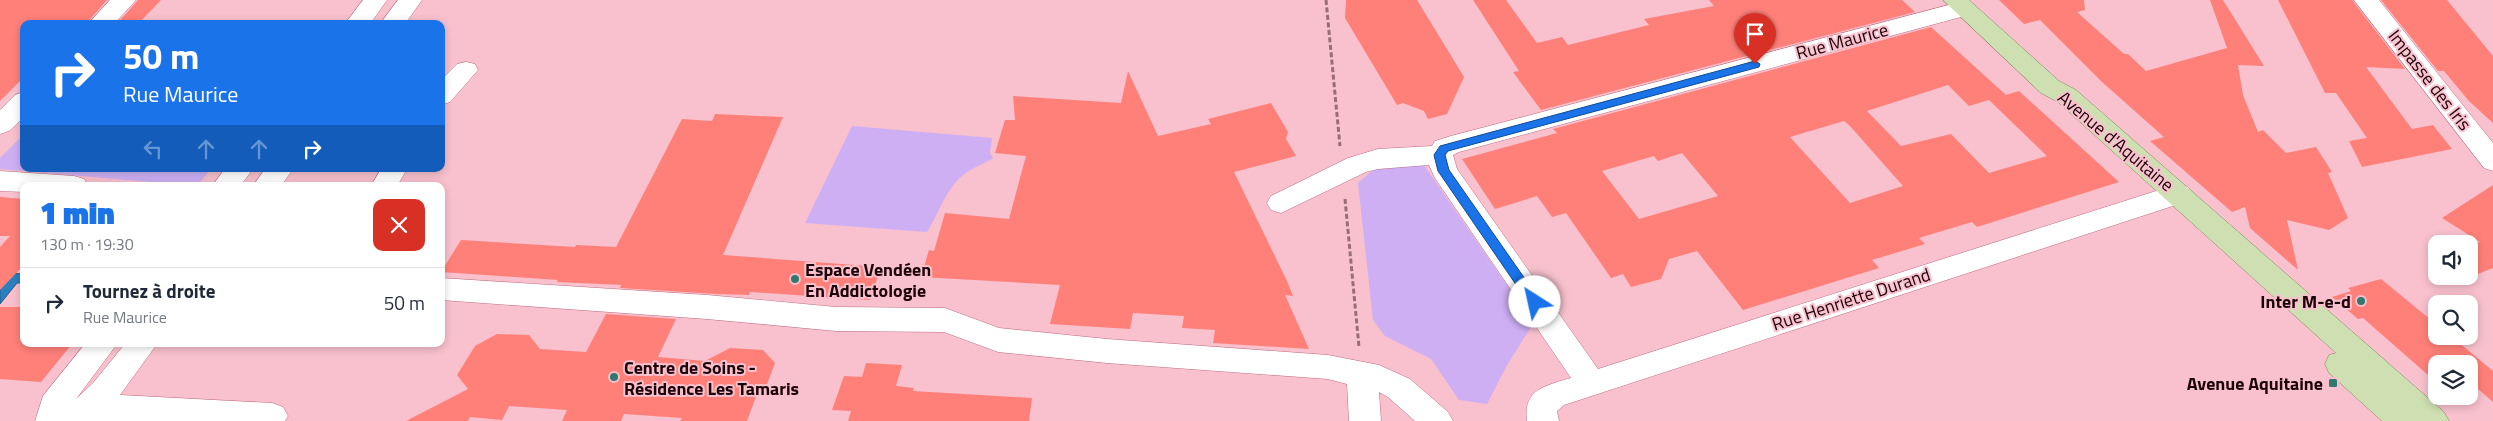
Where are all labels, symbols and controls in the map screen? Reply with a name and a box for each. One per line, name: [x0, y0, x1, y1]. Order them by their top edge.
pin: [1734, 13, 1776, 64]
street label: Rue Maurice: [1793, 16, 1891, 66]
icon: arrive: [1741, 20, 1769, 48]
street label: Impasse des Iris: [2382, 24, 2478, 136]
text: 50 m: [123, 29, 199, 83]
icon: right: [40, 40, 105, 105]
text: Rue Maurice: [123, 77, 238, 111]
street label: Avenue d'Aquitaine: [2052, 84, 2180, 198]
icon: left: [139, 135, 167, 163]
icon: ahead: [192, 135, 220, 163]
icon: ahead: [245, 135, 273, 163]
icon: right: [298, 135, 326, 163]
text: 1 min: [40, 190, 115, 236]
button: close: [373, 199, 425, 251]
text: 130 m · 19:30: [40, 232, 134, 256]
map controls: [2428, 235, 2478, 405]
button: sound: [2428, 235, 2478, 285]
place label: Espace Vendéen En Addictologie: [805, 256, 931, 304]
street label: Rue Henriette Durand: [1768, 261, 1934, 337]
marker: Espace Vendéen En Addictologie: [789, 273, 801, 285]
position arrow: [1508, 275, 1560, 327]
text: Tournez à droite: [83, 276, 215, 305]
text: 50 m: [384, 288, 425, 317]
place label: Inter M-e-d: [2260, 288, 2351, 315]
icon: right: [40, 289, 68, 317]
marker: Inter M-e-d: [2355, 295, 2367, 307]
button: search: [2428, 295, 2478, 345]
text: Rue Maurice: [83, 305, 167, 329]
place label: Centre de Soins - Résidence Les Tamaris: [624, 354, 799, 402]
button: layers: [2428, 355, 2478, 405]
place label: Avenue Aquitaine: [2187, 370, 2323, 397]
marker: Centre de Soins - Résidence Les Tamaris: [608, 371, 620, 383]
marker: Avenue Aquitaine: [2327, 377, 2339, 389]

